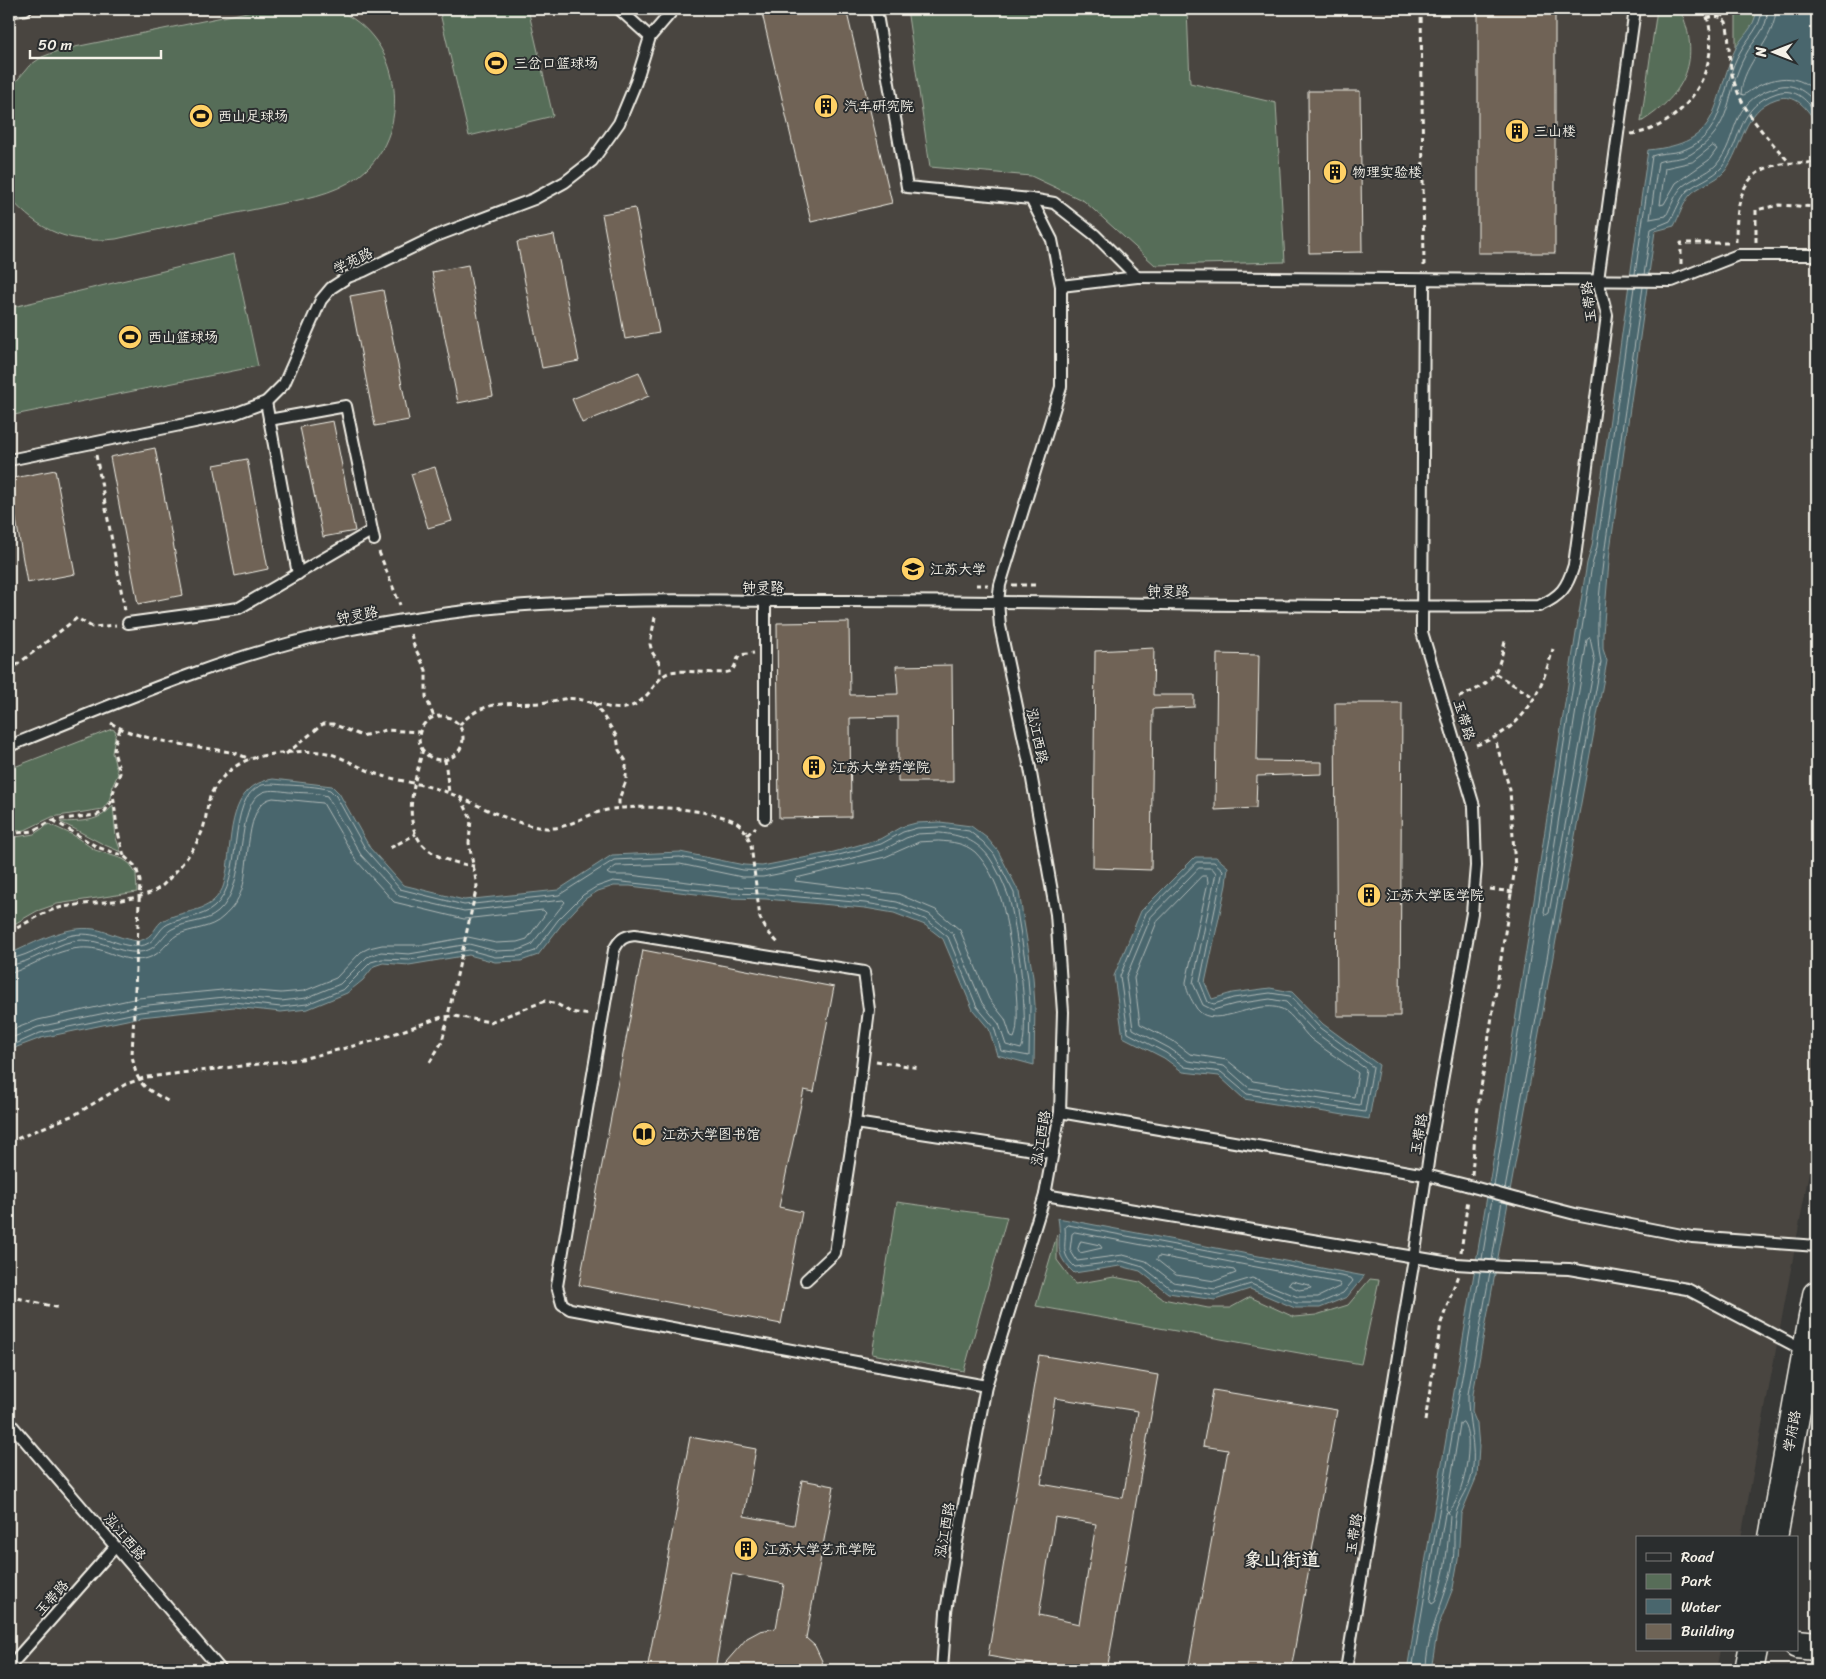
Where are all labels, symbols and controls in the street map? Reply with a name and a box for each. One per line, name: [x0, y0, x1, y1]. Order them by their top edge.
scale bar: [30, 28, 161, 60]
north arrow: [1748, 28, 1798, 78]
text: 50 m: [38, 32, 73, 58]
text: N: [1749, 47, 1774, 58]
sports icon: 三岔口篮球场: [483, 50, 509, 76]
place label: 三岔口篮球场: [514, 51, 598, 76]
building icon: 汽车研究院: [813, 93, 839, 119]
place label: 汽车研究院: [844, 94, 914, 119]
sports icon: 西山足球场: [188, 103, 214, 129]
place label: 西山足球场: [218, 104, 288, 129]
building icon: 三山楼: [1504, 118, 1530, 144]
place label: 三山楼: [1534, 119, 1576, 144]
building icon: 物理实验楼: [1322, 159, 1348, 185]
place label: 物理实验楼: [1352, 160, 1422, 185]
street label: 学苑路: [329, 241, 377, 281]
street label: 玉带路: [1574, 280, 1604, 324]
sports icon: 西山篮球场: [117, 324, 143, 350]
place label: 西山篮球场: [148, 325, 218, 350]
school or university icon: 江苏大学: [900, 556, 926, 582]
place label: 江苏大学: [930, 557, 986, 582]
street label: 钟灵路: [742, 575, 784, 600]
street label: 钟灵路: [1147, 578, 1189, 604]
street label: 钟灵路: [334, 599, 380, 631]
street label: 玉带路: [1446, 696, 1482, 744]
street label: 泓江西路: [1019, 706, 1055, 766]
building icon: 江苏大学药学院: [801, 754, 827, 780]
place label: 江苏大学药学院: [832, 755, 930, 780]
building icon: 江苏大学医学院: [1356, 882, 1382, 908]
place label: 江苏大学医学院: [1386, 883, 1484, 908]
street label: 泓江西路: [1024, 1108, 1058, 1168]
street label: 玉带路: [1403, 1111, 1435, 1157]
library icon: 江苏大学图书馆: [631, 1121, 657, 1147]
place label: 江苏大学图书馆: [662, 1122, 760, 1147]
street label: 学府路: [1776, 1408, 1808, 1454]
street label: 泓江西路: [928, 1500, 962, 1560]
street label: 泓江西路: [97, 1508, 153, 1566]
street label: 玉带路: [1338, 1511, 1370, 1557]
building icon: 江苏大学艺术学院: [733, 1536, 759, 1562]
legend: [1636, 1536, 1798, 1652]
place label: 江苏大学艺术学院: [764, 1537, 876, 1562]
district label: 象山街道: [1244, 1543, 1320, 1576]
text: Road: [1681, 1544, 1714, 1570]
text: Park: [1681, 1568, 1712, 1594]
street label: 玉带路: [29, 1574, 75, 1622]
text: Water: [1681, 1594, 1721, 1620]
text: Building: [1681, 1618, 1735, 1644]

